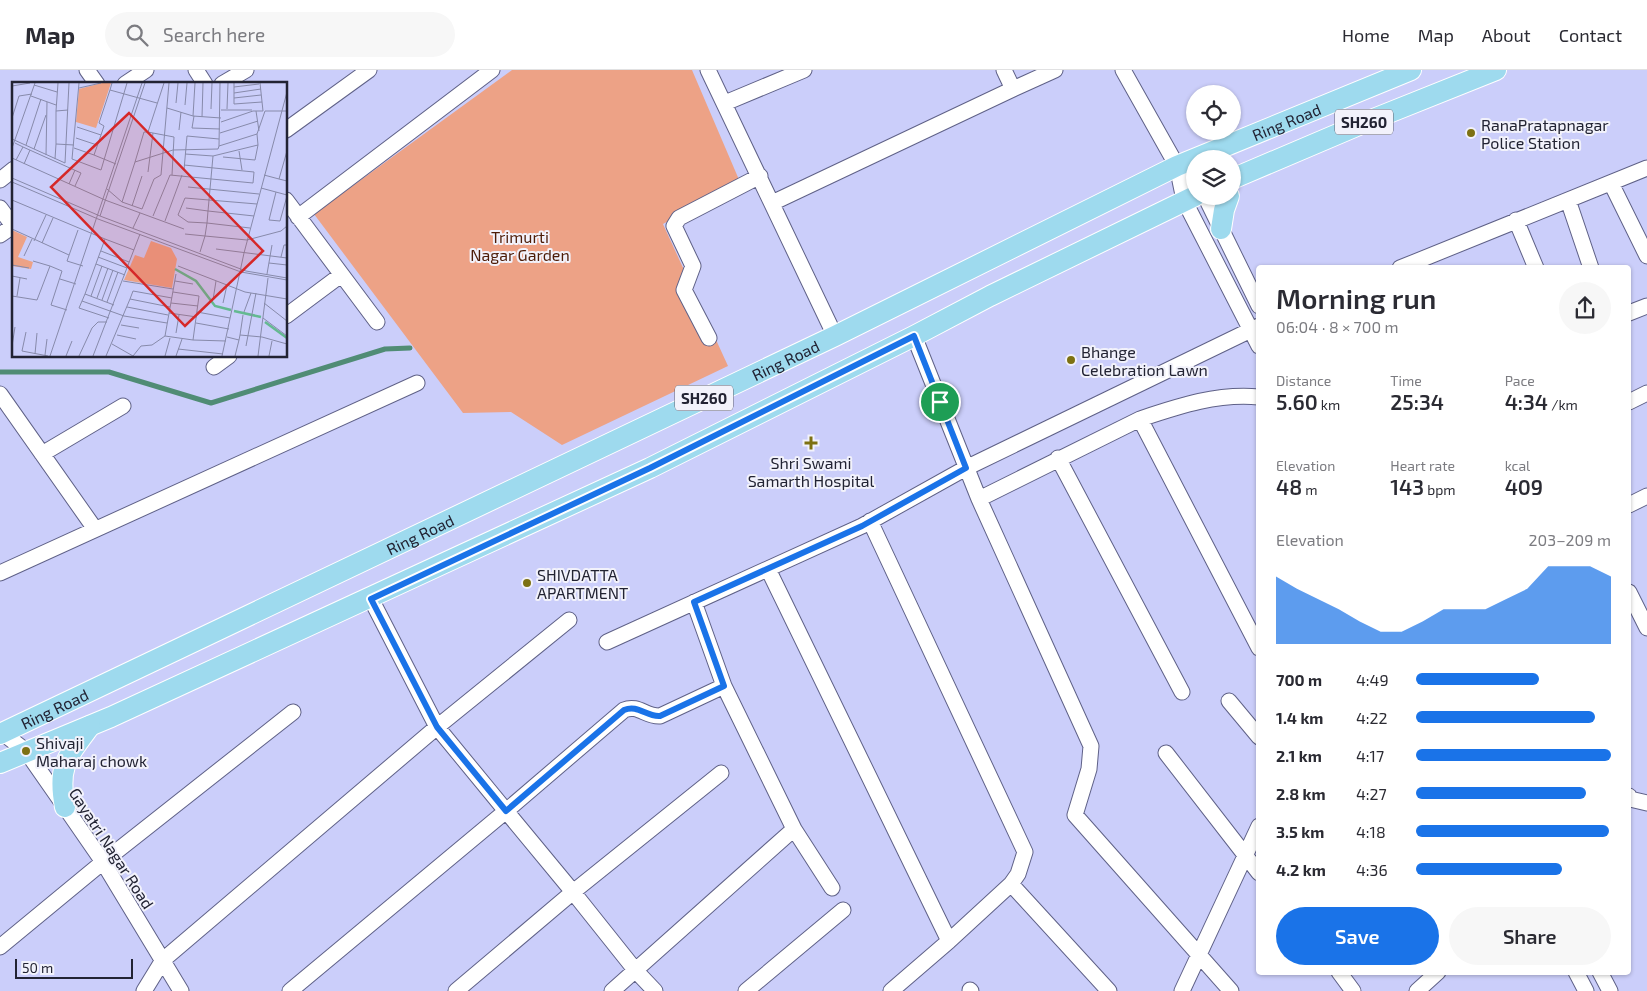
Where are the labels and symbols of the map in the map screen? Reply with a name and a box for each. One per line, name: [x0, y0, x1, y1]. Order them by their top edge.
inset map: [12, 82, 288, 358]
street label: Ring Road: [1249, 99, 1323, 144]
road number: SH260: [1335, 110, 1393, 134]
place label: RanaPratapnagar Police Station: [1481, 115, 1609, 152]
marker: RanaPratapnagar Police Station: [1465, 127, 1477, 139]
park label: Trimurti Nagar Garden: [470, 227, 570, 264]
street label: Ring Road: [749, 335, 822, 384]
place label: Bhange Celebration Lawn: [1081, 342, 1208, 379]
marker: Bhange Celebration Lawn: [1065, 354, 1077, 366]
pin: [919, 381, 961, 423]
road number: SH260: [675, 386, 733, 410]
marker: Shri Swami Samarth Hospital: [804, 436, 818, 450]
place label: Shri Swami Samarth Hospital: [748, 453, 875, 490]
street label: Ring Road: [383, 510, 457, 558]
place label: SHIVDATTA APARTMENT: [537, 565, 628, 602]
marker: SHIVDATTA APARTMENT: [521, 577, 533, 589]
street label: Ring Road: [17, 684, 91, 732]
place label: Shivaji Maharaj chowk: [36, 733, 147, 771]
marker: Shivaji Maharaj chowk: [20, 745, 32, 757]
street label: Gayatri Nagar Road: [66, 784, 158, 912]
scale bar: [15, 956, 132, 979]

